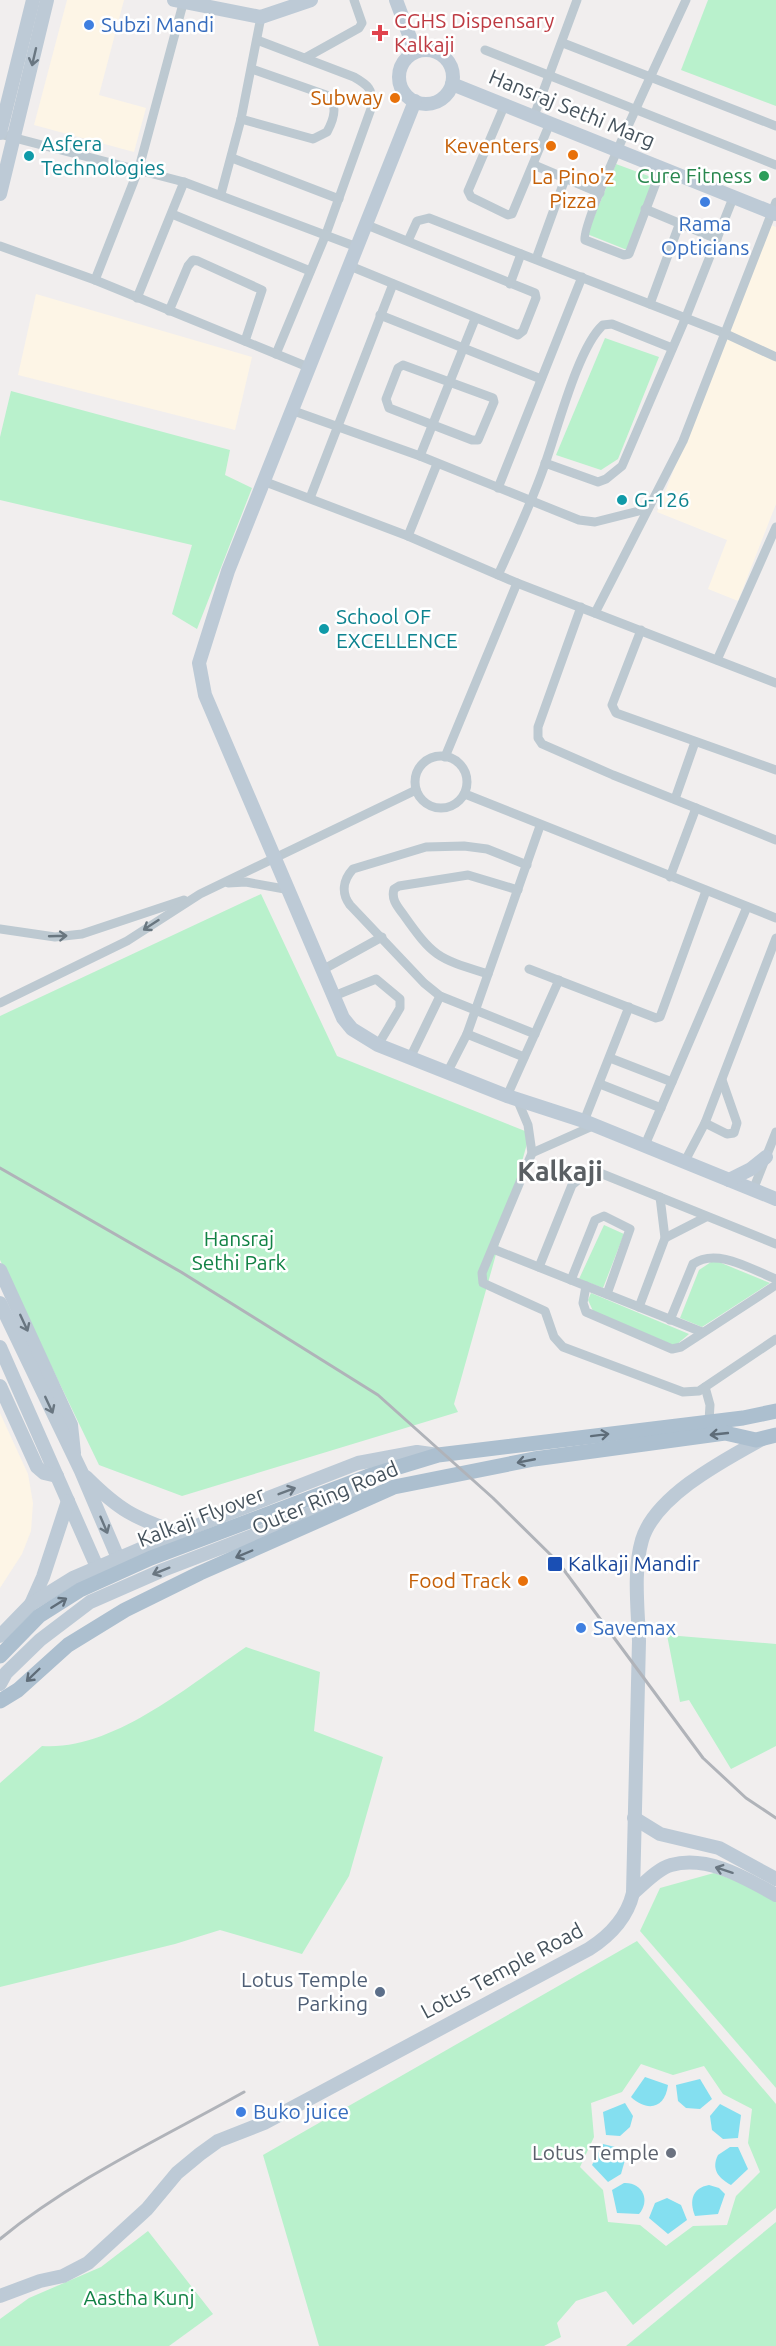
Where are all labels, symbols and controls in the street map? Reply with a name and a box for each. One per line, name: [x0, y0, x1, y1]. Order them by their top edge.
place label: CGHS Dispensary Kalkaji: [394, 8, 554, 56]
place label: Subzi Mandi: [101, 12, 214, 36]
marker: Subzi Mandi: [82, 18, 96, 32]
marker: CGHS Dispensary Kalkaji: [371, 24, 389, 42]
one-way arrow: [28, 47, 40, 66]
street label: Hansraj Sethi Marg: [486, 64, 659, 152]
place label: Subway: [311, 85, 383, 109]
marker: Subway: [388, 91, 402, 105]
place label: Asfera Technologies: [41, 131, 165, 179]
place label: Keventers: [444, 133, 539, 157]
marker: Keventers: [544, 139, 558, 153]
marker: La Pino'z Pizza: [566, 148, 580, 162]
marker: Asfera Technologies: [22, 149, 36, 163]
place label: Cure Fitness: [637, 163, 752, 187]
place label: La Pino'z Pizza: [532, 164, 614, 212]
marker: Cure Fitness: [757, 169, 771, 183]
marker: Rama Opticians: [698, 195, 712, 209]
place label: Rama Opticians: [661, 211, 749, 259]
place label: G-126: [634, 487, 690, 511]
marker: G-126: [615, 493, 629, 507]
place label: School OF EXCELLENCE: [336, 604, 458, 652]
marker: School OF EXCELLENCE: [317, 622, 331, 636]
one-way arrow: [143, 920, 160, 932]
one-way arrow: [47, 930, 67, 942]
district label: Kalkaji: [517, 1156, 603, 1186]
park label: Hansraj Sethi Park: [192, 1226, 287, 1274]
one-way arrow: [19, 1314, 31, 1332]
one-way arrow: [43, 1395, 55, 1413]
one-way arrow: [590, 1429, 609, 1440]
one-way arrow: [709, 1429, 729, 1440]
street label: Outer Ring Road: [248, 1455, 401, 1539]
one-way arrow: [516, 1456, 536, 1467]
street label: Kalkaji Flyover: [134, 1481, 268, 1551]
one-way arrow: [278, 1484, 296, 1495]
one-way arrow: [99, 1515, 110, 1534]
one-way arrow: [236, 1549, 254, 1560]
place label: Kalkaji Mandir: [568, 1551, 700, 1575]
marker: Kalkaji Mandir: [546, 1555, 564, 1573]
one-way arrow: [153, 1566, 171, 1577]
place label: Food Track: [408, 1568, 511, 1592]
marker: Food Track: [516, 1574, 530, 1588]
one-way arrow: [50, 1597, 67, 1609]
place label: Savemax: [593, 1615, 677, 1639]
marker: Savemax: [574, 1621, 588, 1635]
one-way arrow: [25, 1667, 40, 1682]
one-way arrow: [715, 1864, 734, 1875]
street label: Lotus Temple Road: [416, 1917, 587, 2023]
place label: Lotus Temple Parking: [241, 1967, 368, 2015]
marker: Lotus Temple Parking: [373, 1985, 387, 1999]
place label: Buko juice: [253, 2099, 349, 2123]
marker: Buko juice: [234, 2105, 248, 2119]
place label: Lotus Temple: [532, 2140, 659, 2164]
marker: Lotus Temple: [664, 2146, 678, 2160]
park label: Aastha Kunj: [83, 2285, 195, 2309]

